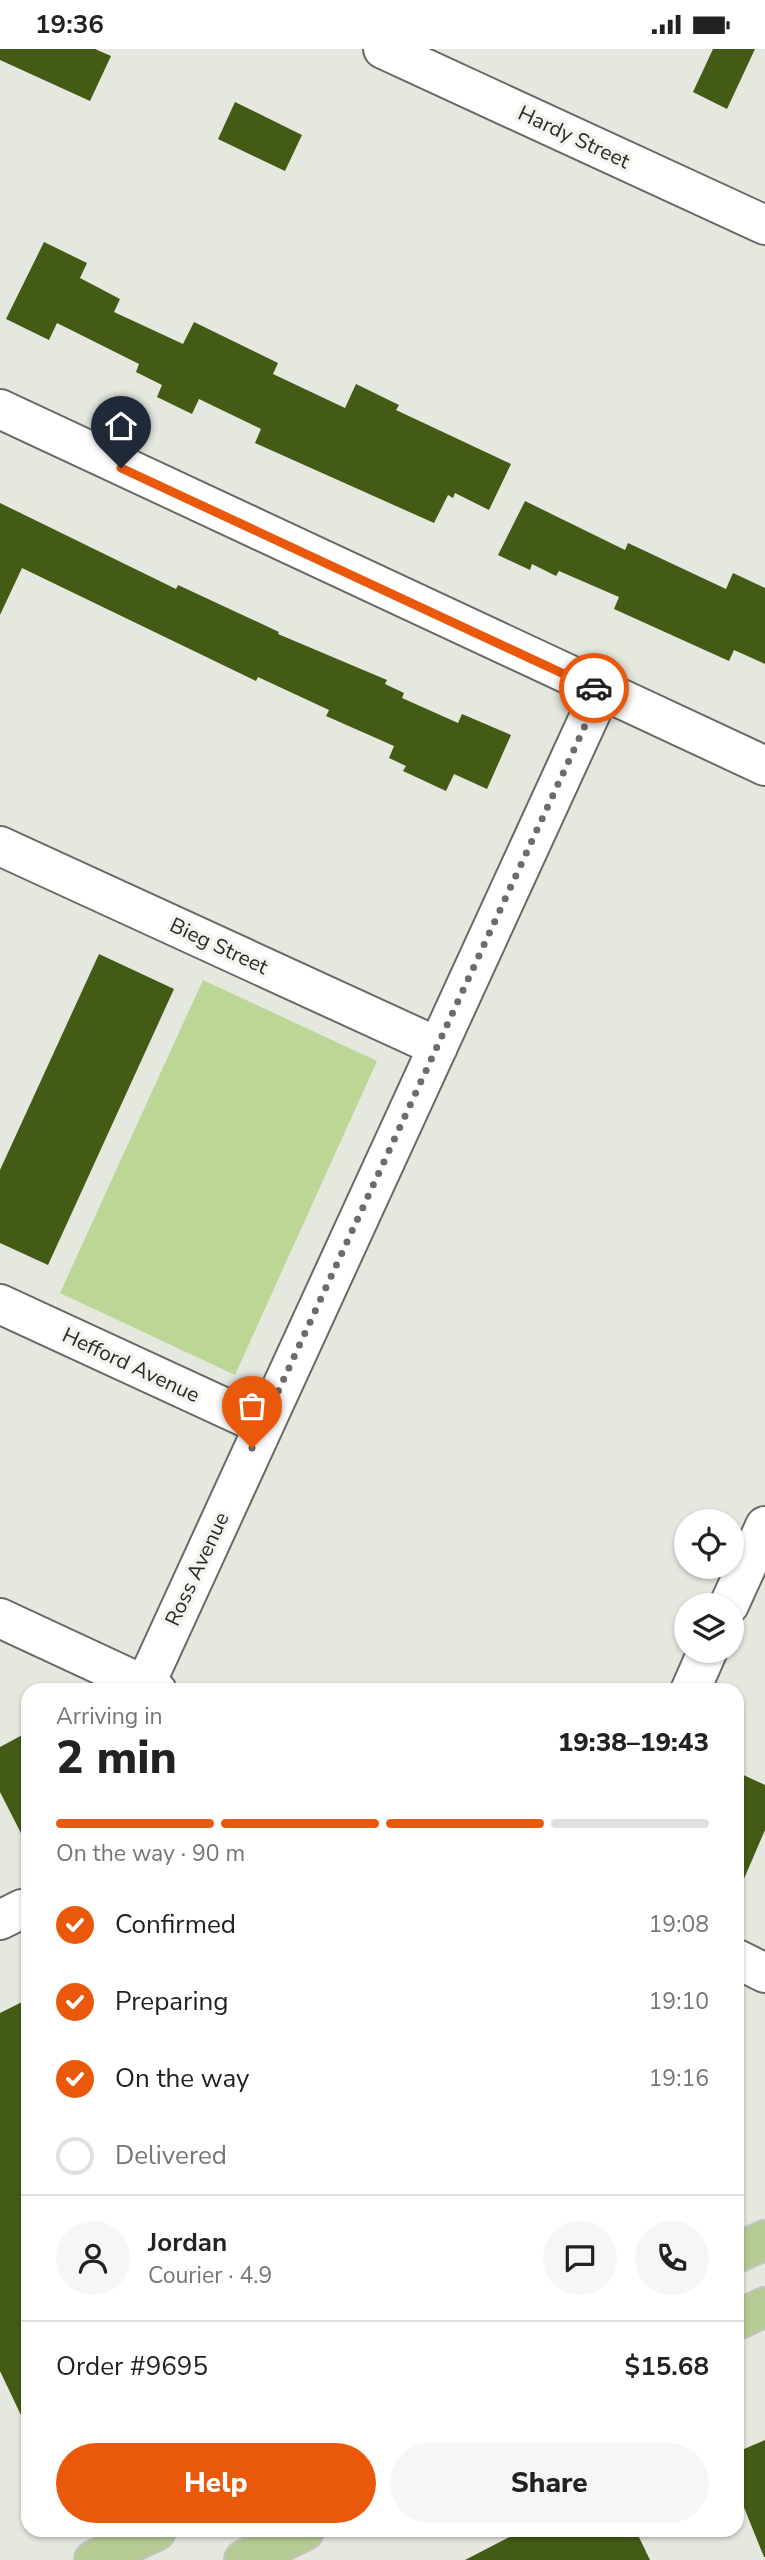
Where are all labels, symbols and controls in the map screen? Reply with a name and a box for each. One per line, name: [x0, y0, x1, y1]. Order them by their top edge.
text: 19:36: [35, 7, 104, 42]
street label: Hardy Street: [514, 99, 635, 175]
pin: [91, 396, 151, 468]
icon: home: [102, 407, 140, 445]
courier: [559, 653, 629, 723]
icon: car: [575, 669, 613, 707]
street label: Bieg Street: [165, 911, 273, 981]
street label: Hefford Avenue: [58, 1321, 204, 1409]
pin: [222, 1376, 282, 1448]
icon: bag: [233, 1387, 271, 1425]
street label: Ross Avenue: [158, 1508, 236, 1630]
map controls: [674, 1509, 744, 1663]
button: locate: [674, 1509, 744, 1579]
button: layers: [674, 1593, 744, 1663]
text: Arriving in: [56, 1701, 163, 1732]
text: 19:38–19:43: [558, 1725, 709, 1760]
text: 2 min: [56, 1726, 177, 1789]
text: On the way · 90 m: [56, 1838, 245, 1869]
icon: check: [56, 1906, 94, 1944]
text: Confirmed: [115, 1907, 236, 1942]
text: 19:08: [649, 1909, 709, 1940]
icon: check: [56, 1983, 94, 2021]
text: Preparing: [115, 1984, 228, 2019]
text: 19:10: [649, 1986, 709, 2017]
icon: check: [56, 2060, 94, 2098]
text: On the way: [115, 2061, 249, 2096]
text: 19:16: [649, 2063, 709, 2094]
text: Delivered: [115, 2138, 227, 2173]
button: person: [56, 2221, 130, 2295]
button: chat: [543, 2221, 617, 2295]
button: phone: [635, 2221, 709, 2295]
text: Jordan: [148, 2225, 227, 2260]
text: Courier · 4.9: [148, 2260, 272, 2291]
text: Order #9695: [56, 2349, 208, 2384]
text: $15.68: [625, 2349, 709, 2384]
button: Help: [56, 2443, 376, 2523]
button: Share: [390, 2443, 709, 2523]

